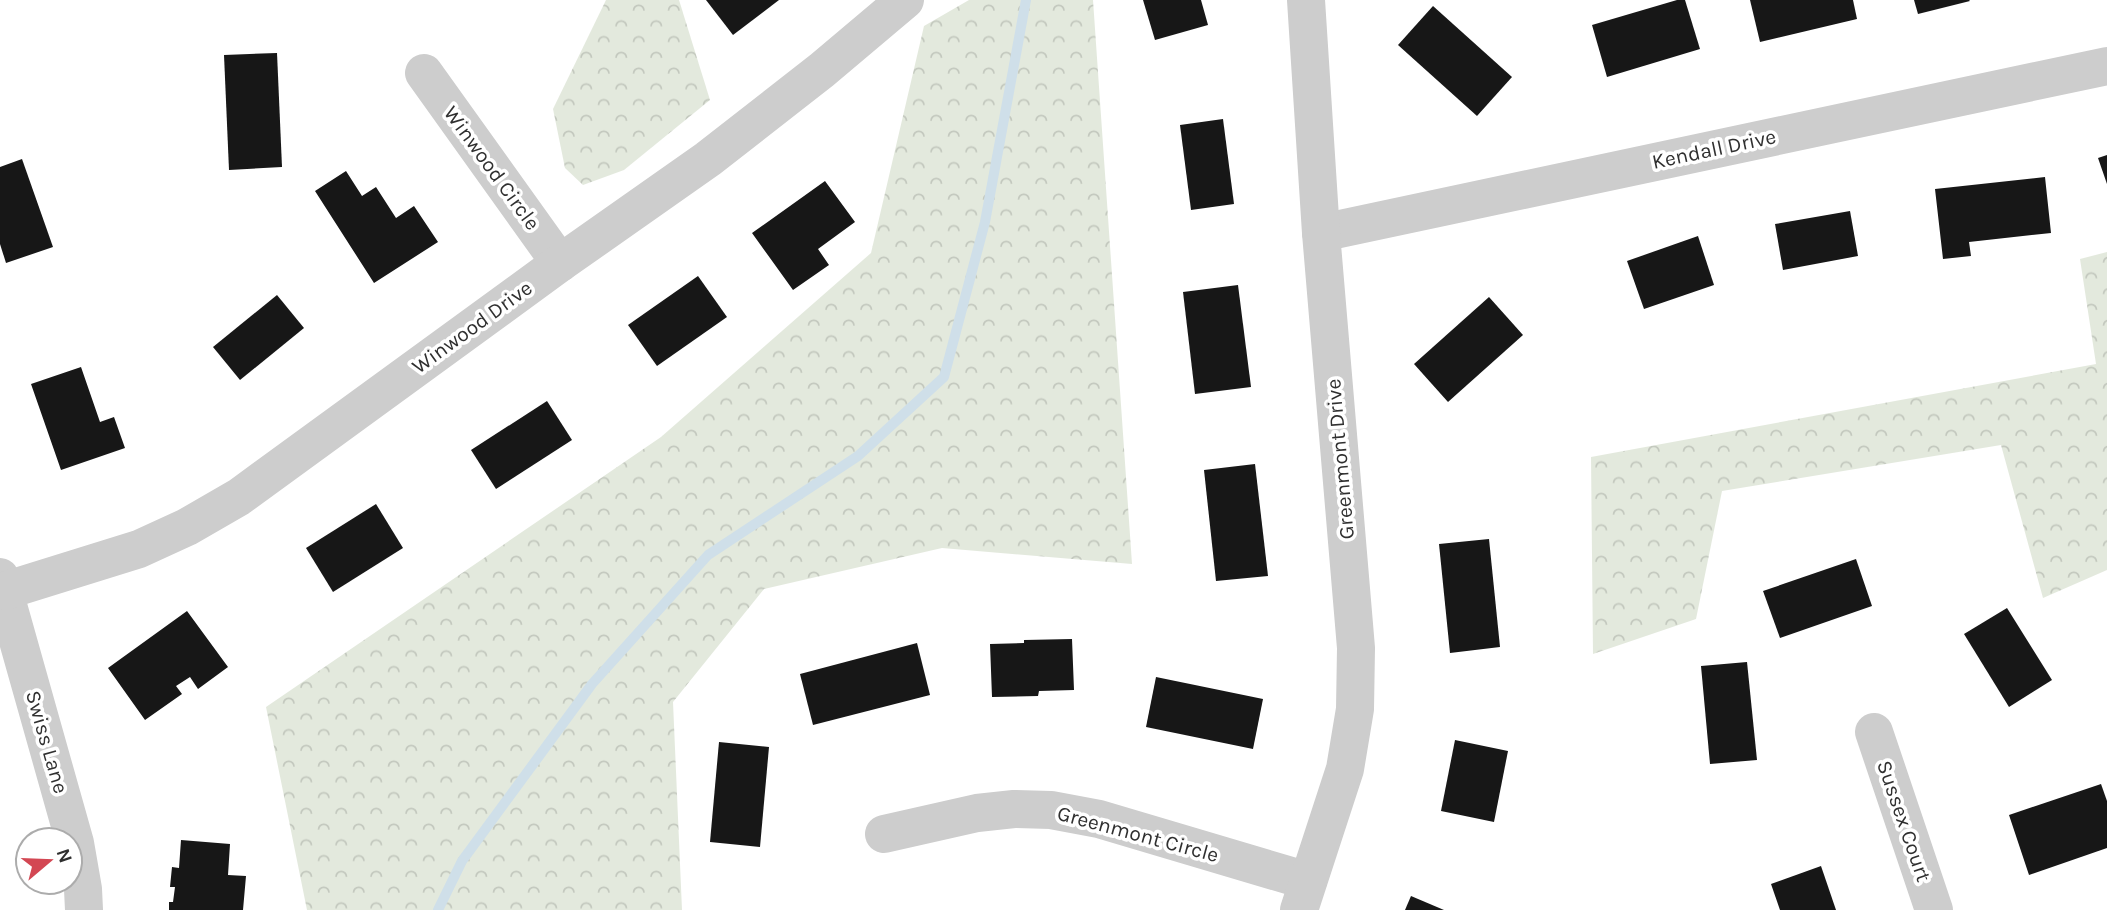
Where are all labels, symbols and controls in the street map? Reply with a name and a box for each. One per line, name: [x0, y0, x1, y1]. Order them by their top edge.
street label: Winwood Circle: [439, 101, 545, 235]
street label: Kendall Drive: [1650, 124, 1778, 174]
street label: Winwood Drive: [407, 275, 537, 379]
street label: Greenmont Drive: [1321, 378, 1359, 540]
street label: Swiss Lane: [21, 688, 73, 796]
street label: Sussex Court: [1872, 757, 1936, 885]
street label: Greenmont Circle: [1055, 801, 1221, 867]
north arrow: [14, 826, 84, 896]
text: N: [52, 846, 77, 866]

